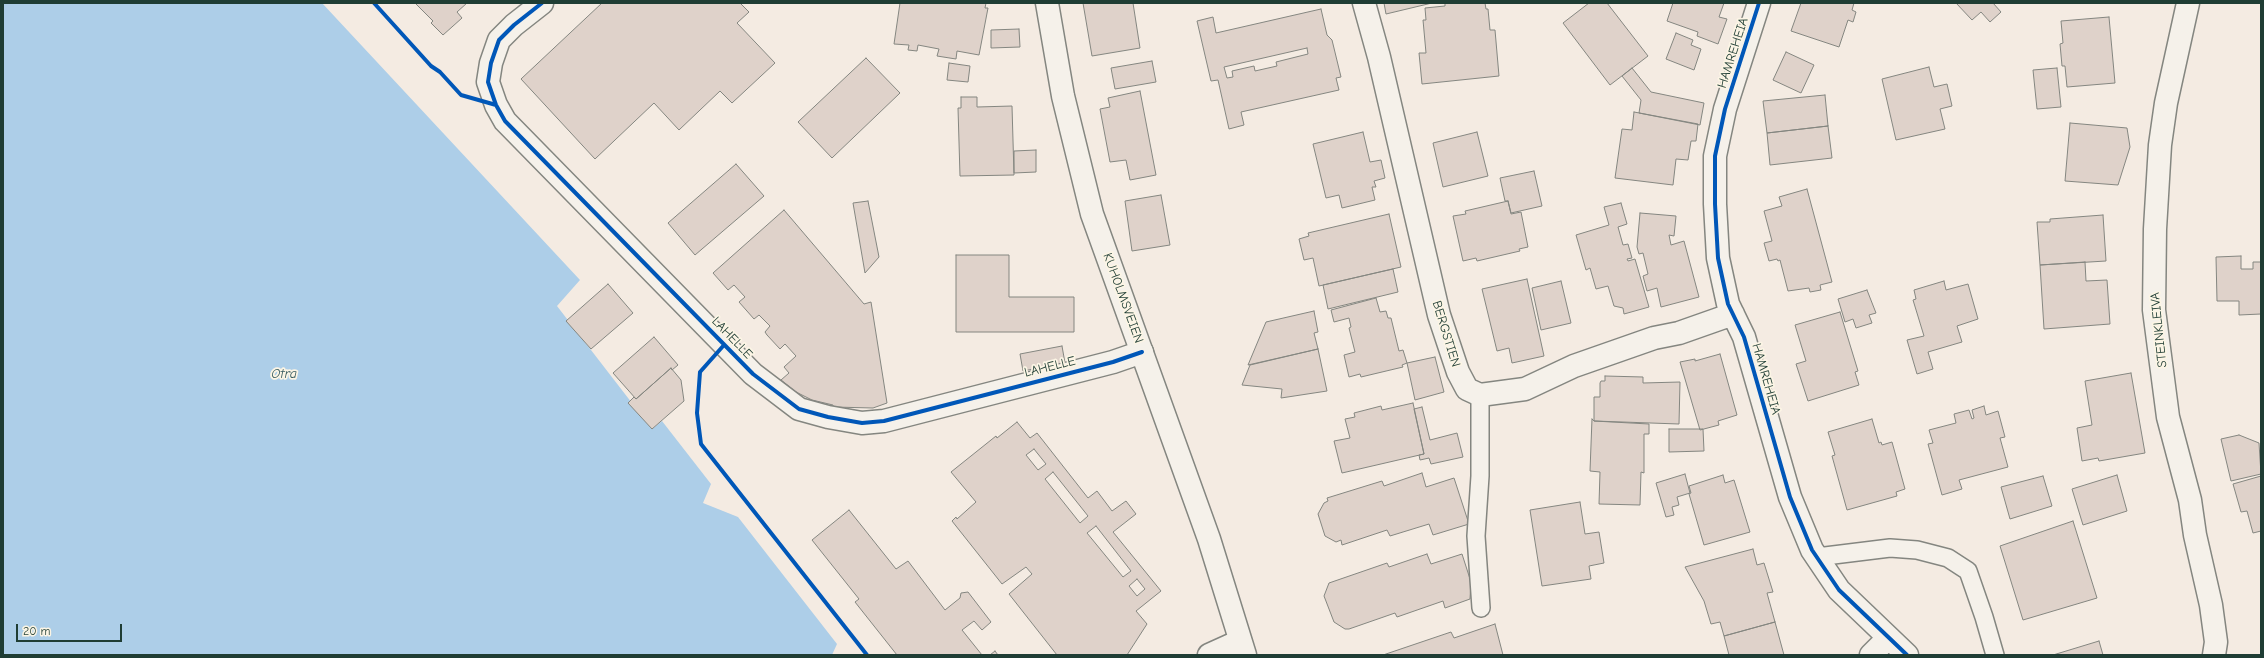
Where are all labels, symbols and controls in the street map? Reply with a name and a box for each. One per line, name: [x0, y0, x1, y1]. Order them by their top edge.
street label: HAMREHEIA: [1714, 16, 1752, 90]
street label: KUHOLMSVEIEN: [1099, 251, 1147, 345]
street label: STEINKLEIVA: [2147, 291, 2171, 369]
street label: BERGSTIEN: [1429, 299, 1463, 369]
street label: LAHELLE: [708, 314, 756, 362]
street label: HAMREHEIA: [1748, 342, 1784, 416]
street label: LAHELLE: [1023, 353, 1077, 381]
water label: Otra: [271, 366, 297, 382]
scale bar: [18, 616, 124, 642]
text: 20 m: [23, 624, 51, 638]

